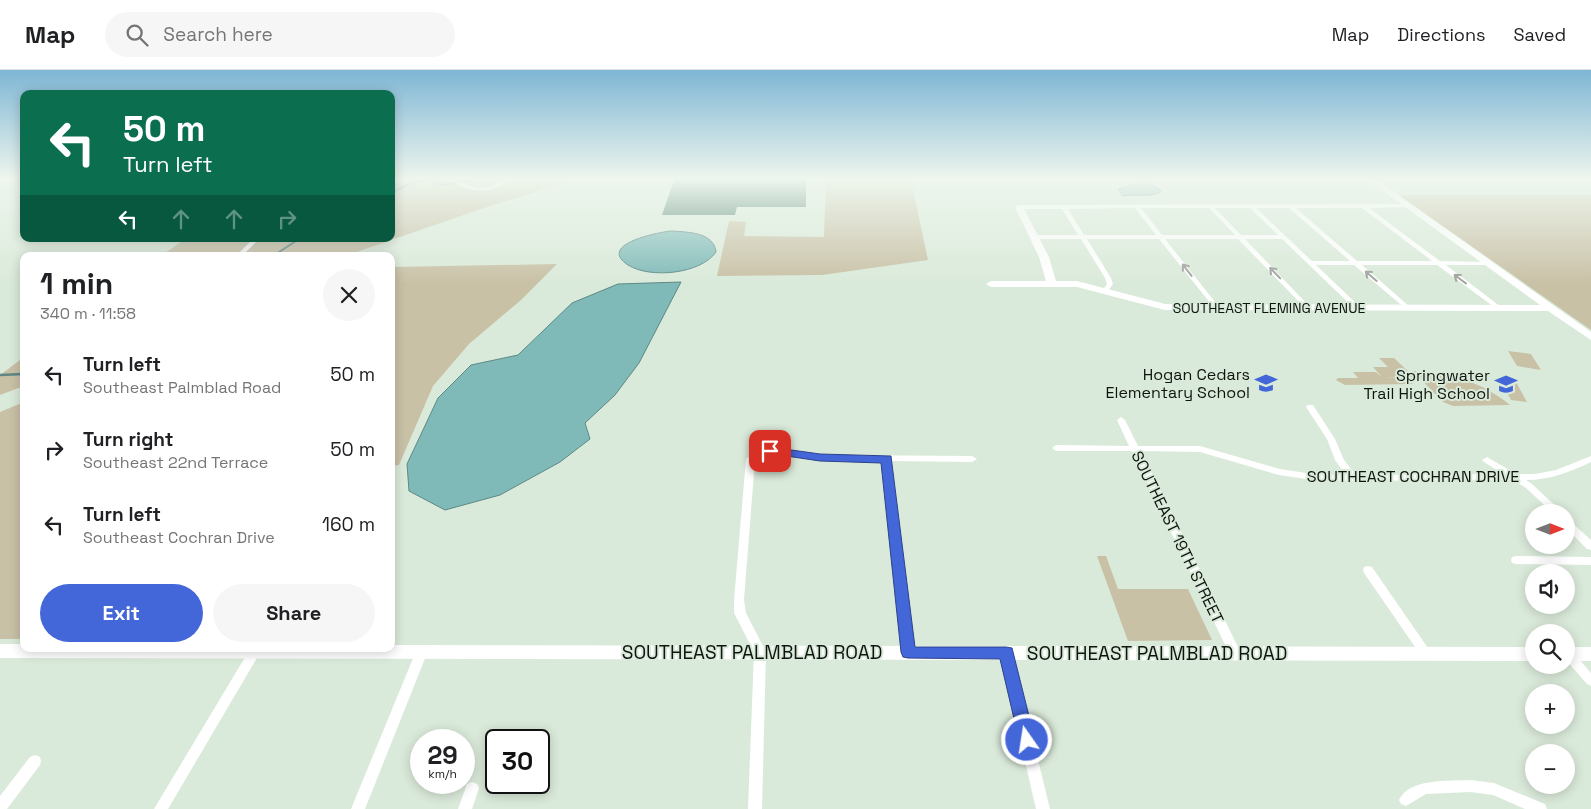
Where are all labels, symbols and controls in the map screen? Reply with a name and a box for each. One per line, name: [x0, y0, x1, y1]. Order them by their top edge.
search box: [105, 12, 455, 57]
text: Map: [25, 19, 75, 50]
icon: search: [123, 21, 151, 49]
text: Search here: [163, 22, 273, 47]
text: Map: [1332, 23, 1369, 46]
text: Directions: [1397, 23, 1486, 46]
text: Saved: [1514, 23, 1566, 46]
text: 50 m: [123, 107, 205, 151]
icon: left: [40, 110, 105, 175]
text: Turn left: [123, 150, 213, 178]
icon: left: [114, 205, 142, 233]
icon: ahead: [167, 205, 195, 233]
icon: ahead: [220, 205, 248, 233]
icon: right: [273, 205, 301, 233]
one-way arrow: [1182, 263, 1192, 277]
text: 1 min: [40, 264, 113, 303]
one-way arrow: [1268, 267, 1281, 279]
button: close: [323, 269, 375, 321]
one-way arrow: [1365, 270, 1378, 282]
one-way arrow: [1453, 274, 1467, 284]
street label: SOUTHEAST FLEMING AVENUE: [1173, 299, 1365, 317]
text: 340 m · 11:58: [40, 303, 136, 324]
text: Turn left: [83, 352, 161, 377]
icon: left: [40, 361, 68, 389]
text: 50 m: [330, 362, 375, 387]
place label: Hogan Cedars Elementary School: [1105, 364, 1250, 403]
place label: Springwater Trail High School: [1363, 365, 1490, 404]
school or university icon: Hogan Cedars Elementary School: [1253, 370, 1279, 396]
school or university icon: Springwater Trail High School: [1493, 371, 1519, 397]
text: Southeast Palmblad Road: [83, 377, 281, 398]
text: Turn right: [83, 427, 173, 452]
pin: [749, 430, 791, 472]
icon: right: [40, 436, 68, 464]
text: 50 m: [330, 437, 375, 462]
icon: arrive: [756, 437, 784, 465]
street label: SOUTHEAST 19TH STREET: [1127, 448, 1228, 627]
text: Southeast 22nd Terrace: [83, 452, 268, 473]
street label: SOUTHEAST COCHRAN DRIVE: [1307, 466, 1519, 487]
text: Turn left: [83, 502, 161, 527]
north arrow: [1525, 504, 1575, 554]
map controls: [1525, 504, 1575, 794]
icon: left: [40, 511, 68, 539]
text: 160 m: [322, 512, 375, 537]
text: Southeast Cochran Drive: [83, 527, 275, 548]
button: sound: [1525, 564, 1575, 614]
button: Exit: [40, 584, 203, 642]
button: Share: [213, 584, 375, 642]
button: search: [1525, 624, 1575, 674]
street label: SOUTHEAST PALMBLAD ROAD: [622, 640, 882, 665]
street label: SOUTHEAST PALMBLAD ROAD: [1027, 641, 1287, 666]
button: +: [1525, 684, 1575, 734]
position arrow: [1000, 713, 1052, 765]
speed limit sign: 30: [485, 729, 550, 794]
text: 29: [427, 739, 458, 771]
button: −: [1525, 744, 1575, 794]
text: km/h: [428, 766, 457, 782]

